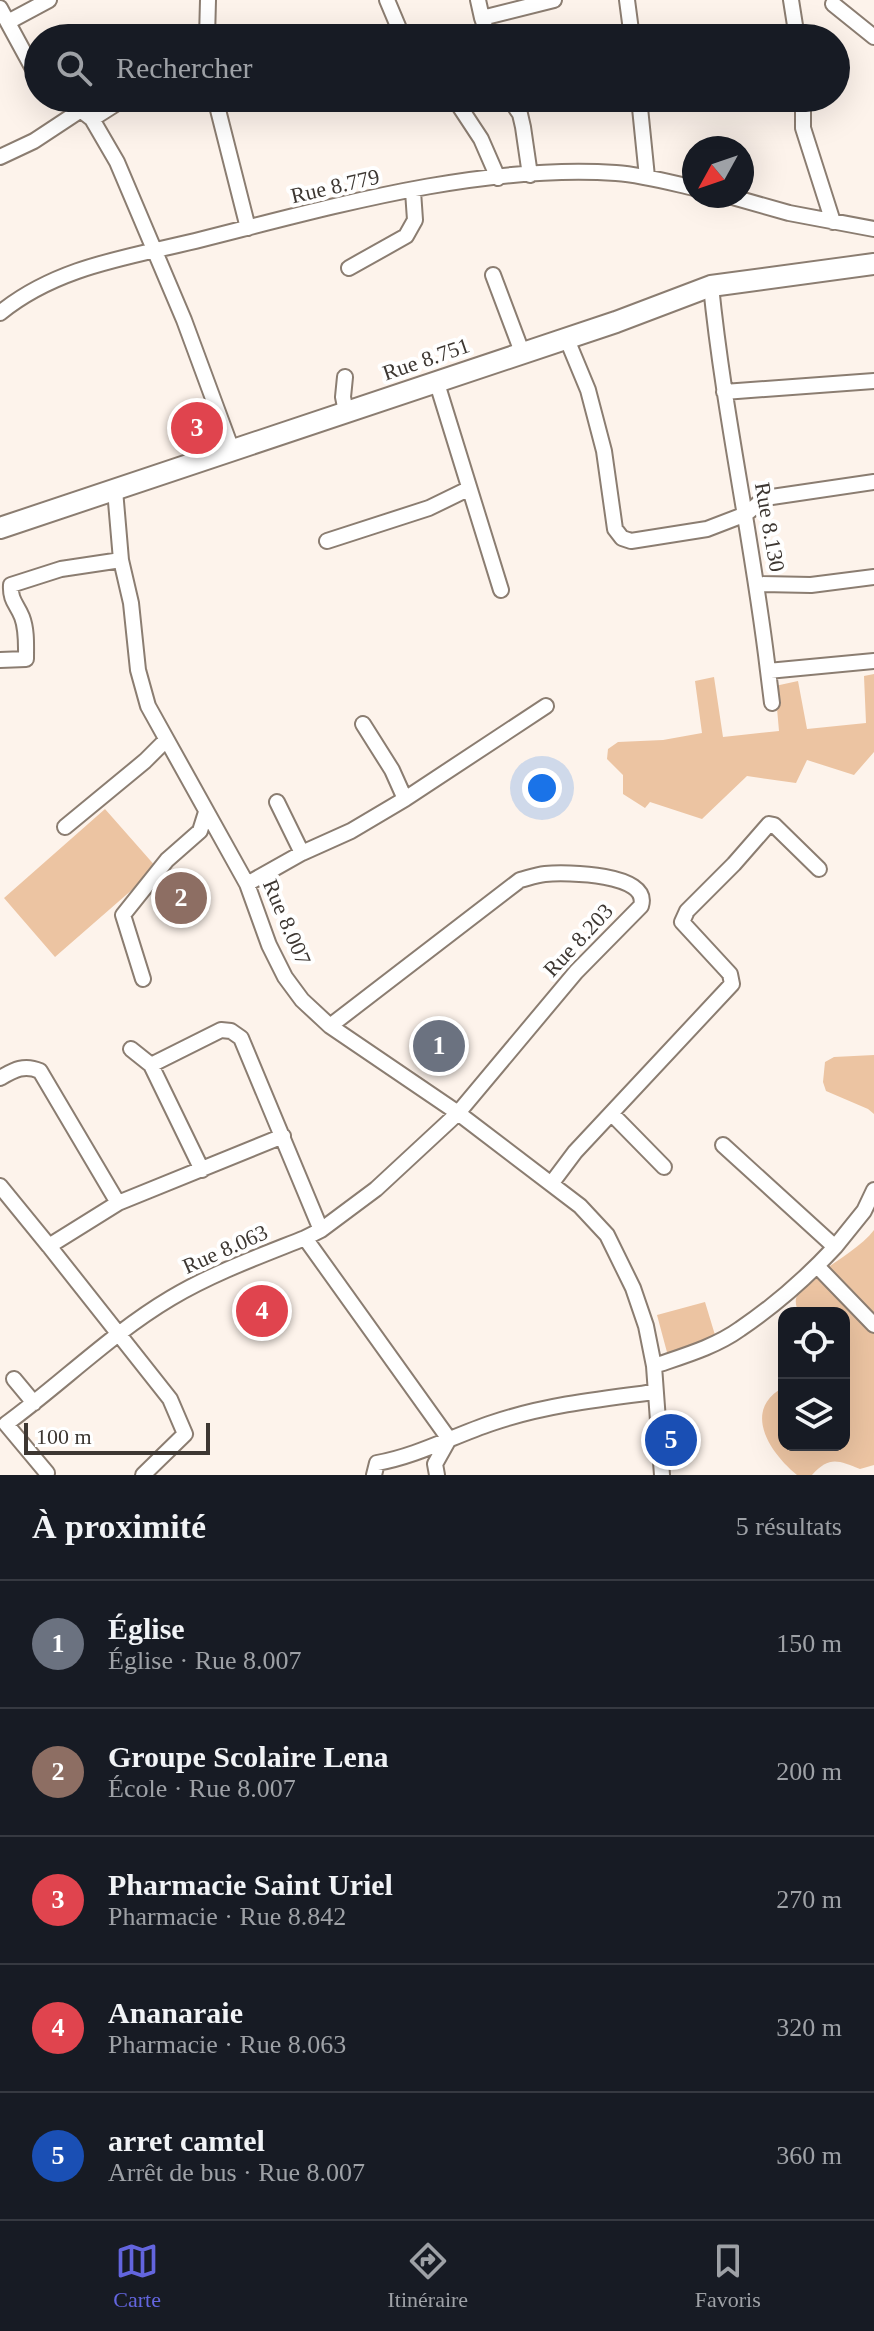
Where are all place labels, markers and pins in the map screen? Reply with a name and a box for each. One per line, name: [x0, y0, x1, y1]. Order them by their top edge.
pin: 3: [171, 398, 223, 458]
pin: 2: [155, 868, 207, 928]
pin: 1: [413, 1016, 465, 1076]
pin: 4: [236, 1281, 288, 1341]
pin: 5: [645, 1410, 697, 1470]

